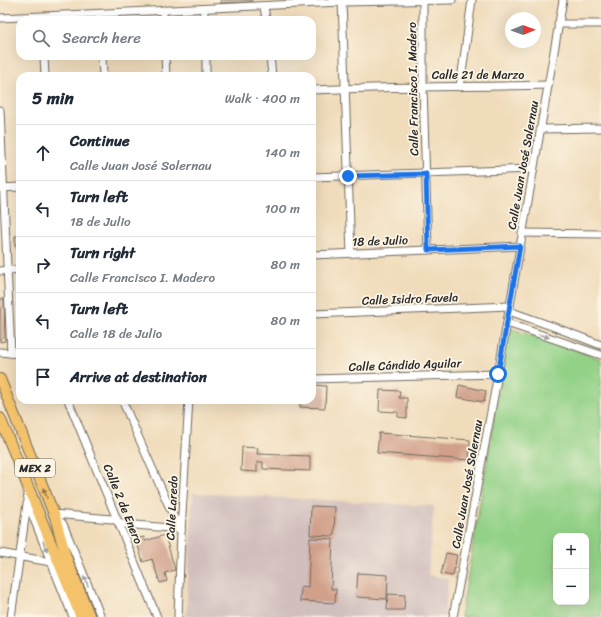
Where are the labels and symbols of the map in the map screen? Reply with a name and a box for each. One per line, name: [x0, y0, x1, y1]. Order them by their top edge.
north arrow: [505, 12, 541, 48]
street label: Calle Francisco I. Madero: [401, 22, 425, 156]
street label: Calle 21 de Marzo: [432, 64, 524, 86]
street label: Calle Juan José Solernau: [501, 98, 545, 231]
route end: [339, 167, 357, 185]
street label: 18 de Julio: [352, 229, 408, 253]
street label: Calle Isidro Favela: [361, 286, 459, 312]
one-way arrow: [538, 333, 550, 339]
street label: Calle Cándido Aguilar: [348, 352, 463, 378]
route start: [489, 365, 507, 383]
street label: Calle Juan José Solernau: [445, 417, 489, 550]
road number: MEX 2: [15, 459, 55, 477]
street label: Calle 2 de Enero: [97, 460, 149, 548]
street label: Calle Laredo: [159, 475, 185, 541]
one-way arrow: [42, 487, 48, 499]
one-way arrow: [42, 541, 48, 552]
one-way arrow: [83, 574, 89, 586]

